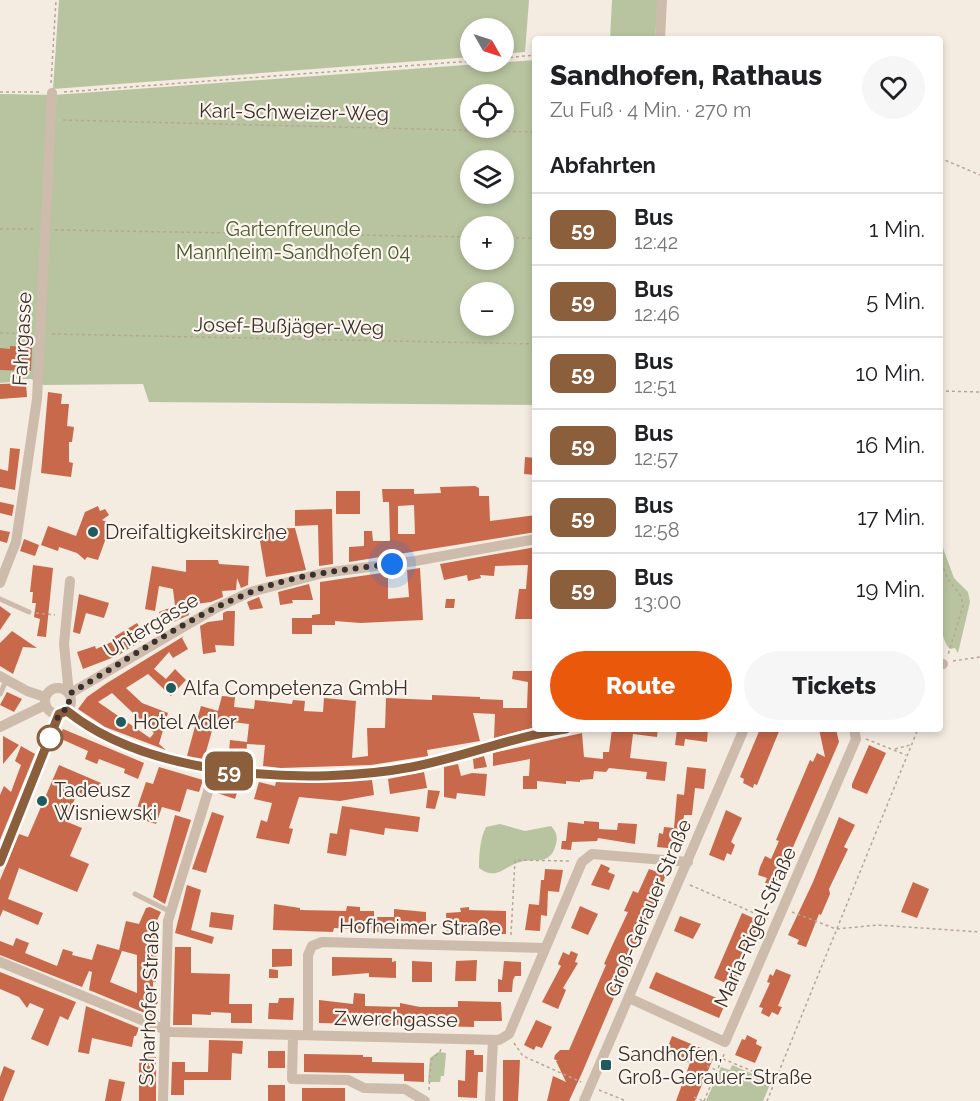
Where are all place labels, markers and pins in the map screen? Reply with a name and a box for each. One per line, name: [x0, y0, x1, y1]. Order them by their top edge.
place label: Dreifaltigkeitskirche: [105, 520, 287, 544]
marker: Dreifaltigkeitskirche: [86, 525, 100, 539]
place label: Alfa Competenza GmbH: [183, 676, 408, 700]
marker: Alfa Competenza GmbH: [164, 681, 178, 695]
place label: Hotel Adler: [133, 710, 237, 734]
marker: Hotel Adler: [114, 715, 128, 729]
unlabelled marker: [37, 725, 63, 751]
place label: Tadeusz Wisniewski: [54, 778, 157, 825]
marker: Tadeusz Wisniewski: [35, 794, 49, 808]
place label: Sandhofen, Groß-Gerauer-Straße: [618, 1042, 812, 1089]
marker: Sandhofen, Groß-Gerauer-Straße: [599, 1058, 613, 1072]

